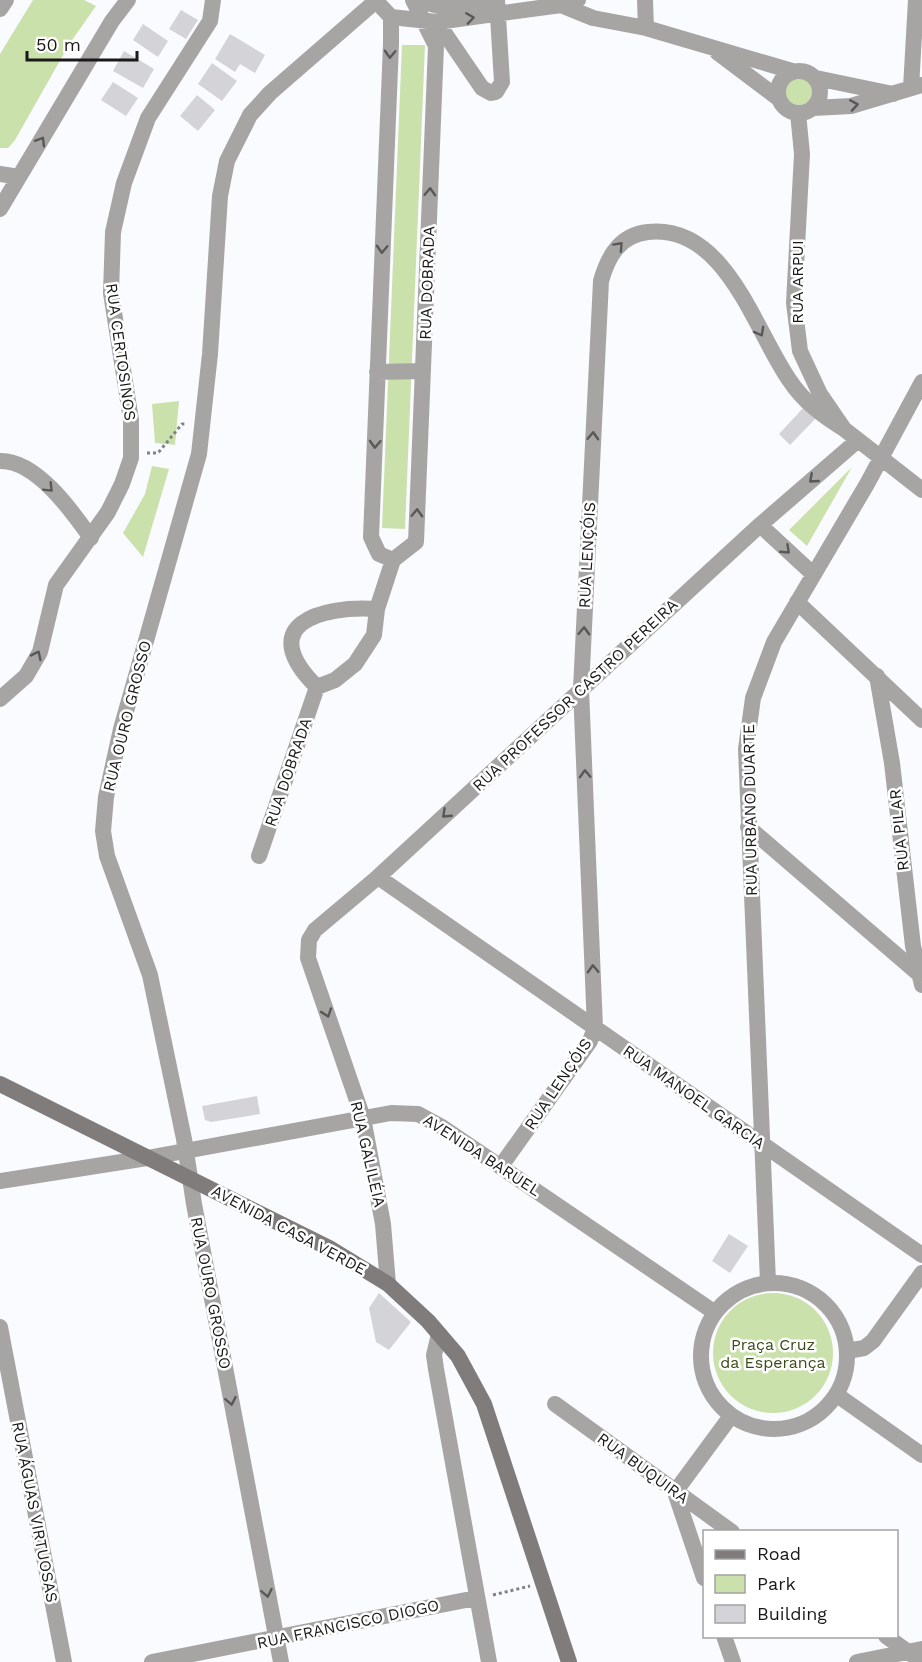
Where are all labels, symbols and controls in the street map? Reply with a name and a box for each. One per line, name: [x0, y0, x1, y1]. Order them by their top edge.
one-way arrow: [465, 12, 474, 24]
scale bar: [27, 24, 136, 62]
text: 50 m: [36, 34, 81, 55]
one-way arrow: [384, 50, 397, 59]
one-way arrow: [849, 99, 859, 112]
one-way arrow: [33, 137, 45, 147]
one-way arrow: [424, 187, 437, 196]
street label: RUA DOBRADA: [416, 225, 438, 340]
street label: RUA ARPUI: [788, 240, 807, 324]
one-way arrow: [612, 243, 623, 253]
one-way arrow: [376, 244, 389, 253]
street label: RUA CERTOSINOS: [102, 282, 140, 422]
one-way arrow: [753, 326, 764, 336]
one-way arrow: [587, 432, 600, 441]
one-way arrow: [368, 439, 381, 448]
one-way arrow: [809, 472, 820, 483]
one-way arrow: [43, 481, 53, 492]
street label: RUA LENÇÓIS: [575, 501, 599, 609]
one-way arrow: [411, 508, 423, 517]
one-way arrow: [780, 543, 790, 554]
street label: RUA PROFESSOR CASTRO PEREIRA: [469, 595, 682, 795]
one-way arrow: [577, 626, 590, 635]
street label: RUA OURO GROSSO: [99, 639, 155, 793]
one-way arrow: [30, 650, 42, 661]
street label: RUA DOBRADA: [260, 715, 316, 829]
street label: RUA URBANO DUARTE: [739, 724, 761, 896]
one-way arrow: [579, 770, 592, 779]
street label: RUA PILAR: [885, 788, 913, 872]
one-way arrow: [442, 807, 452, 818]
one-way arrow: [587, 965, 600, 974]
one-way arrow: [320, 1008, 333, 1018]
street label: RUA LENÇÓIS: [520, 1035, 596, 1133]
street label: RUA MANOEL GARCIA: [619, 1041, 769, 1153]
street label: RUA GALILÉIA: [347, 1099, 390, 1209]
street label: AVENIDA BARUEL: [420, 1110, 544, 1200]
street label: AVENIDA CASA VERDE: [208, 1181, 370, 1279]
street label: RUA OURO GROSSO: [187, 1215, 235, 1371]
park label: Praça Cruz da Esperança: [720, 1335, 826, 1372]
one-way arrow: [224, 1396, 237, 1406]
street label: RUA ÁGUAS VIRTUOSAS: [8, 1420, 62, 1604]
street label: RUA BUQUIRA: [594, 1429, 693, 1508]
legend: [703, 1530, 898, 1638]
text: Road: [757, 1543, 801, 1564]
text: Park: [757, 1573, 796, 1594]
one-way arrow: [260, 1588, 273, 1598]
street label: RUA FRANCISCO DIOGO: [255, 1595, 441, 1653]
text: Building: [757, 1603, 827, 1624]

